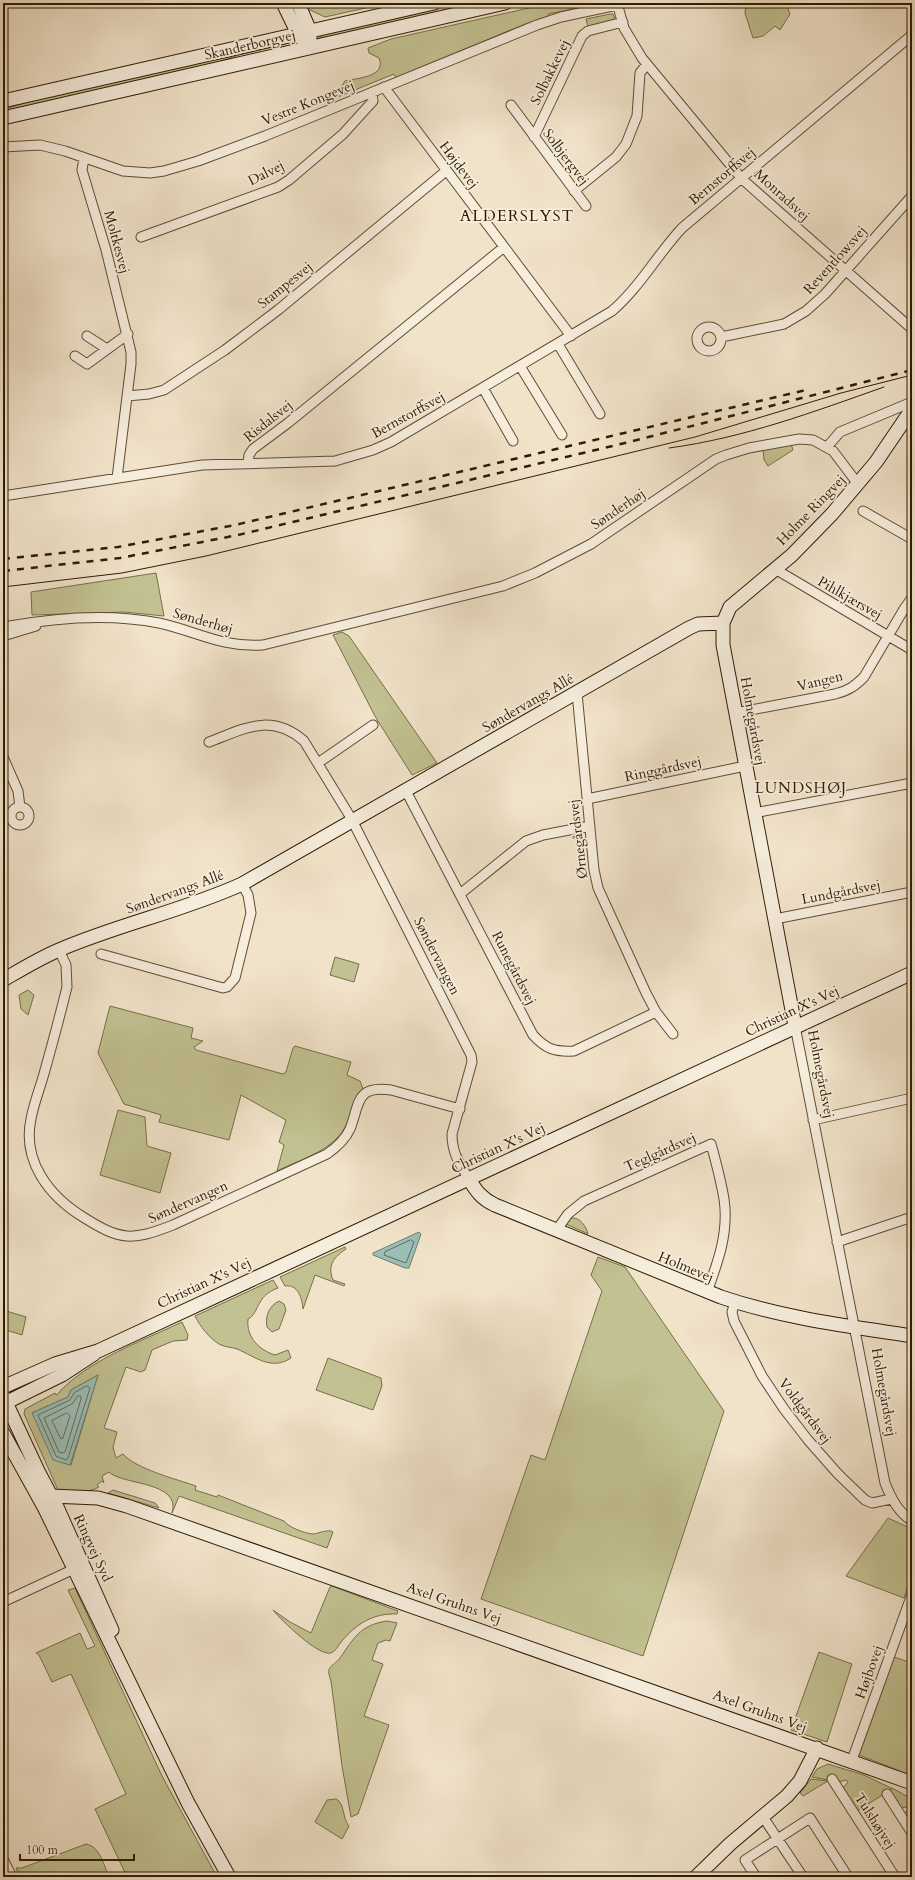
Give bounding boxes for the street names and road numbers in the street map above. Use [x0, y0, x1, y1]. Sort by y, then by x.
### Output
street label: Skanderborgvej [203, 25, 297, 65]
street label: Solbakkevej [526, 36, 574, 108]
street label: Vestre Kongevej [259, 76, 357, 130]
street label: Solbjergvej [538, 125, 594, 189]
street label: Højdevej [435, 137, 483, 193]
street label: Bernstorffsvej [685, 143, 759, 209]
street label: Dalvej [245, 156, 287, 190]
street label: Monradsvej [750, 165, 814, 225]
street label: Moltkesvej [99, 208, 135, 276]
street label: Reventlowsvej [799, 222, 871, 298]
street label: Stampesvej [254, 257, 316, 313]
street label: Bernstorffsvej [368, 387, 448, 443]
street label: Risdalsvej [240, 396, 296, 446]
street label: Holme Ringvej [772, 470, 850, 550]
street label: Sønderhøj [587, 484, 649, 534]
street label: Pihlkjærsvej [814, 572, 886, 624]
street label: Sønderhøj [171, 603, 235, 639]
street label: Vangen [795, 666, 845, 696]
street label: Søndervangs Allé [479, 669, 577, 737]
street label: Holmegårdsvej [736, 675, 770, 767]
street label: Ringgårdsvej [623, 752, 703, 786]
street label: Ørnegårdsvej [564, 798, 592, 880]
street label: Søndervangs Allé [124, 866, 226, 918]
street label: Lundgårdsvej [800, 875, 882, 909]
street label: Søndervangen [409, 914, 465, 998]
street label: Runegårdsvej [487, 928, 541, 1008]
street label: Christian X's Vej [742, 981, 842, 1041]
street label: Holmegårdsvej [803, 1028, 839, 1120]
street label: Christian X's Vej [448, 1118, 548, 1178]
street label: Teglgårdsvej [621, 1128, 699, 1176]
street label: Søndervangen [145, 1176, 231, 1228]
street label: Holmevej [655, 1247, 717, 1287]
street label: Christian X's Vej [154, 1253, 254, 1313]
street label: Holmegårdsvej [867, 1346, 901, 1438]
street label: Voldgårdsvej [774, 1374, 836, 1448]
street label: Ringvej Syd [69, 1511, 117, 1585]
street label: Axel Gruhns Vej [404, 1578, 504, 1628]
street label: Højbovej [850, 1642, 888, 1702]
street label: Axel Gruhns Vej [710, 1685, 810, 1737]
street label: Tulshøjvej [850, 1789, 900, 1853]

